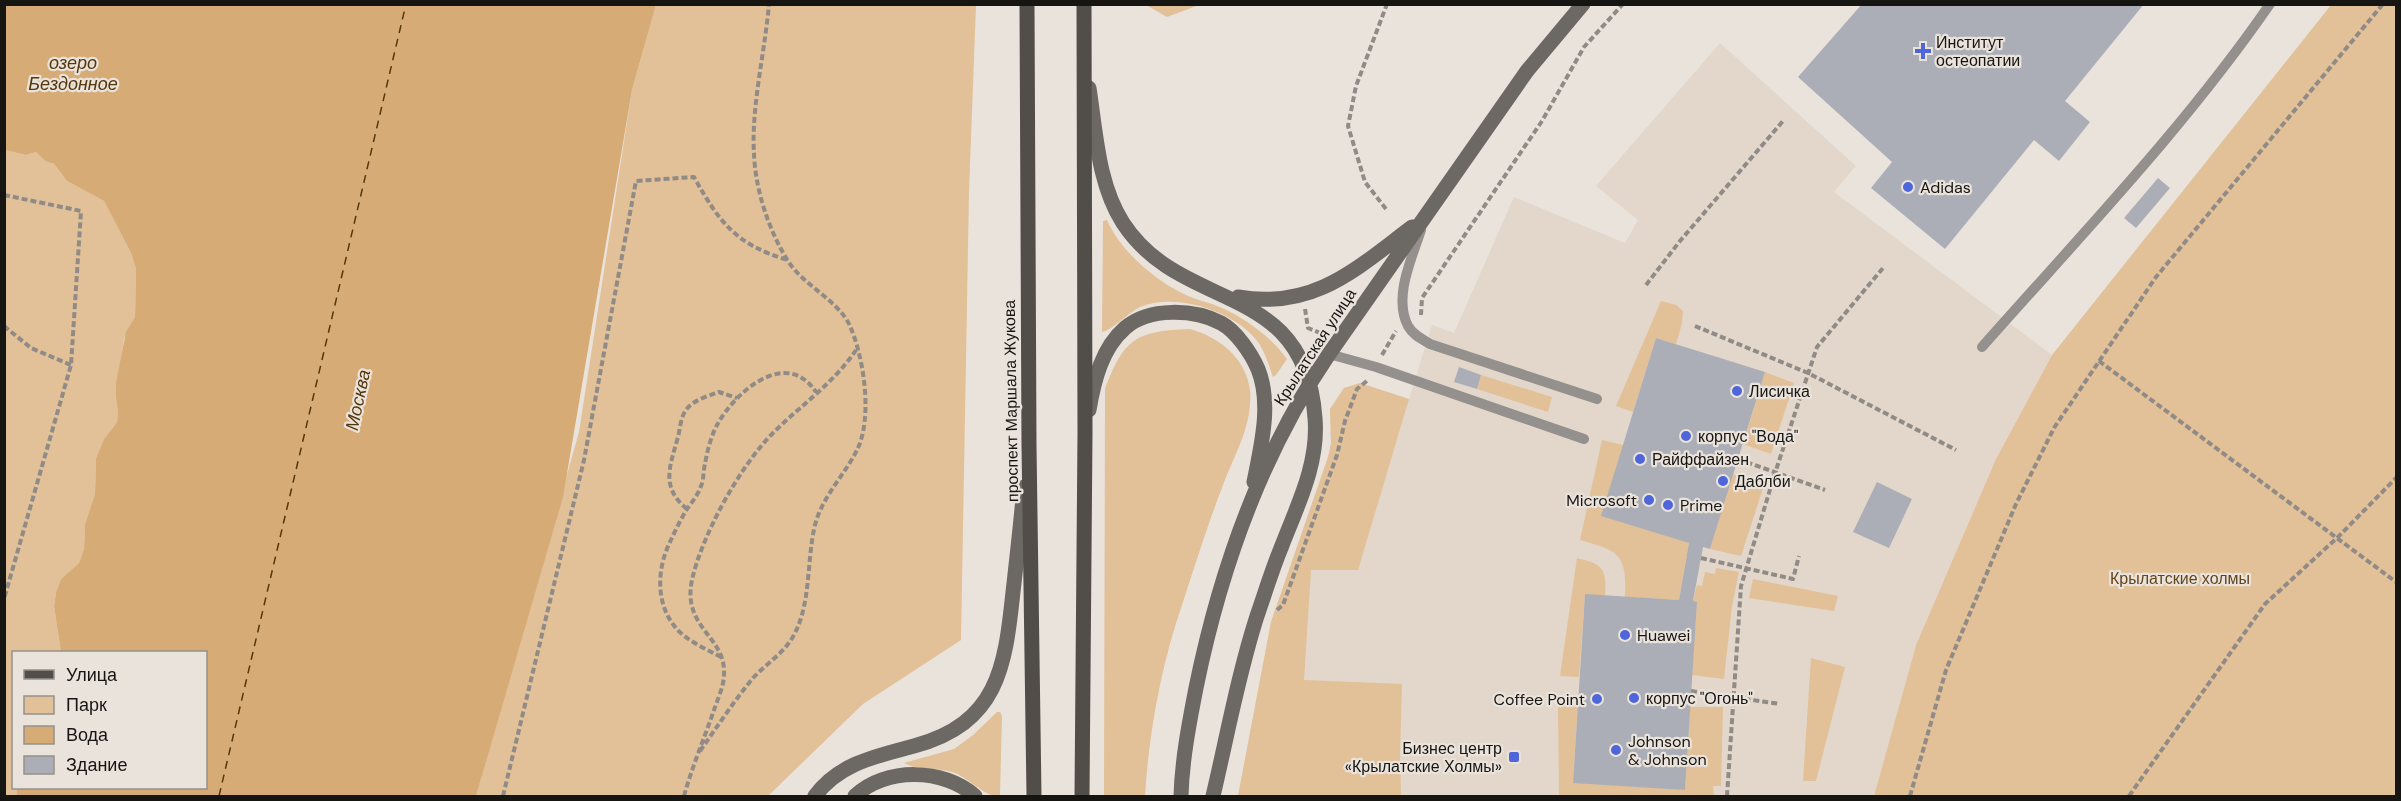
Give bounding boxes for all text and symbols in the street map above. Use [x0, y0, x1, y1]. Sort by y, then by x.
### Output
place label: Институт остеопатии [1936, 32, 2020, 71]
marker: Институт остеопатии [1914, 42, 1932, 60]
water label: озеро Бездонное [28, 51, 118, 96]
place label: Adidas [1920, 177, 1971, 198]
marker: Adidas [1901, 180, 1915, 194]
street label: Крылатская улица [1269, 284, 1361, 410]
street label: проспект Маршала Жукова [999, 300, 1023, 502]
water label: Москва [340, 367, 376, 433]
place label: Лисичка [1749, 381, 1810, 402]
marker: Лисичка [1730, 384, 1744, 398]
place label: корпус "Вода" [1698, 426, 1799, 447]
marker: корпус "Вода" [1679, 429, 1693, 443]
place label: Райффайзен [1652, 449, 1749, 470]
marker: Райффайзен [1633, 452, 1647, 466]
place label: Даблби [1735, 471, 1791, 492]
marker: Даблби [1716, 474, 1730, 488]
place label: Microsoft [1566, 490, 1637, 511]
marker: Microsoft [1642, 493, 1656, 507]
place label: Prime [1680, 495, 1722, 516]
marker: Prime [1661, 498, 1675, 512]
park label: Крылатские холмы [2110, 568, 2250, 589]
place label: Huawei [1637, 625, 1690, 646]
marker: Huawei [1618, 628, 1632, 642]
legend [12, 651, 207, 789]
text: Улица [66, 663, 118, 687]
place label: корпус "Огонь" [1646, 688, 1753, 709]
place label: Coffee Point [1493, 689, 1585, 710]
marker: корпус "Огонь" [1627, 691, 1641, 705]
marker: Coffee Point [1590, 692, 1604, 706]
text: Парк [66, 693, 107, 717]
text: Вода [66, 723, 109, 747]
place label: Johnson & Johnson [1628, 731, 1707, 770]
place label: Бизнес центр «Крылатские Холмы» [1345, 738, 1502, 777]
marker: Johnson & Johnson [1609, 743, 1623, 757]
marker: Бизнес центр «Крылатские Холмы» [1507, 750, 1521, 764]
text: Здание [66, 753, 127, 777]

